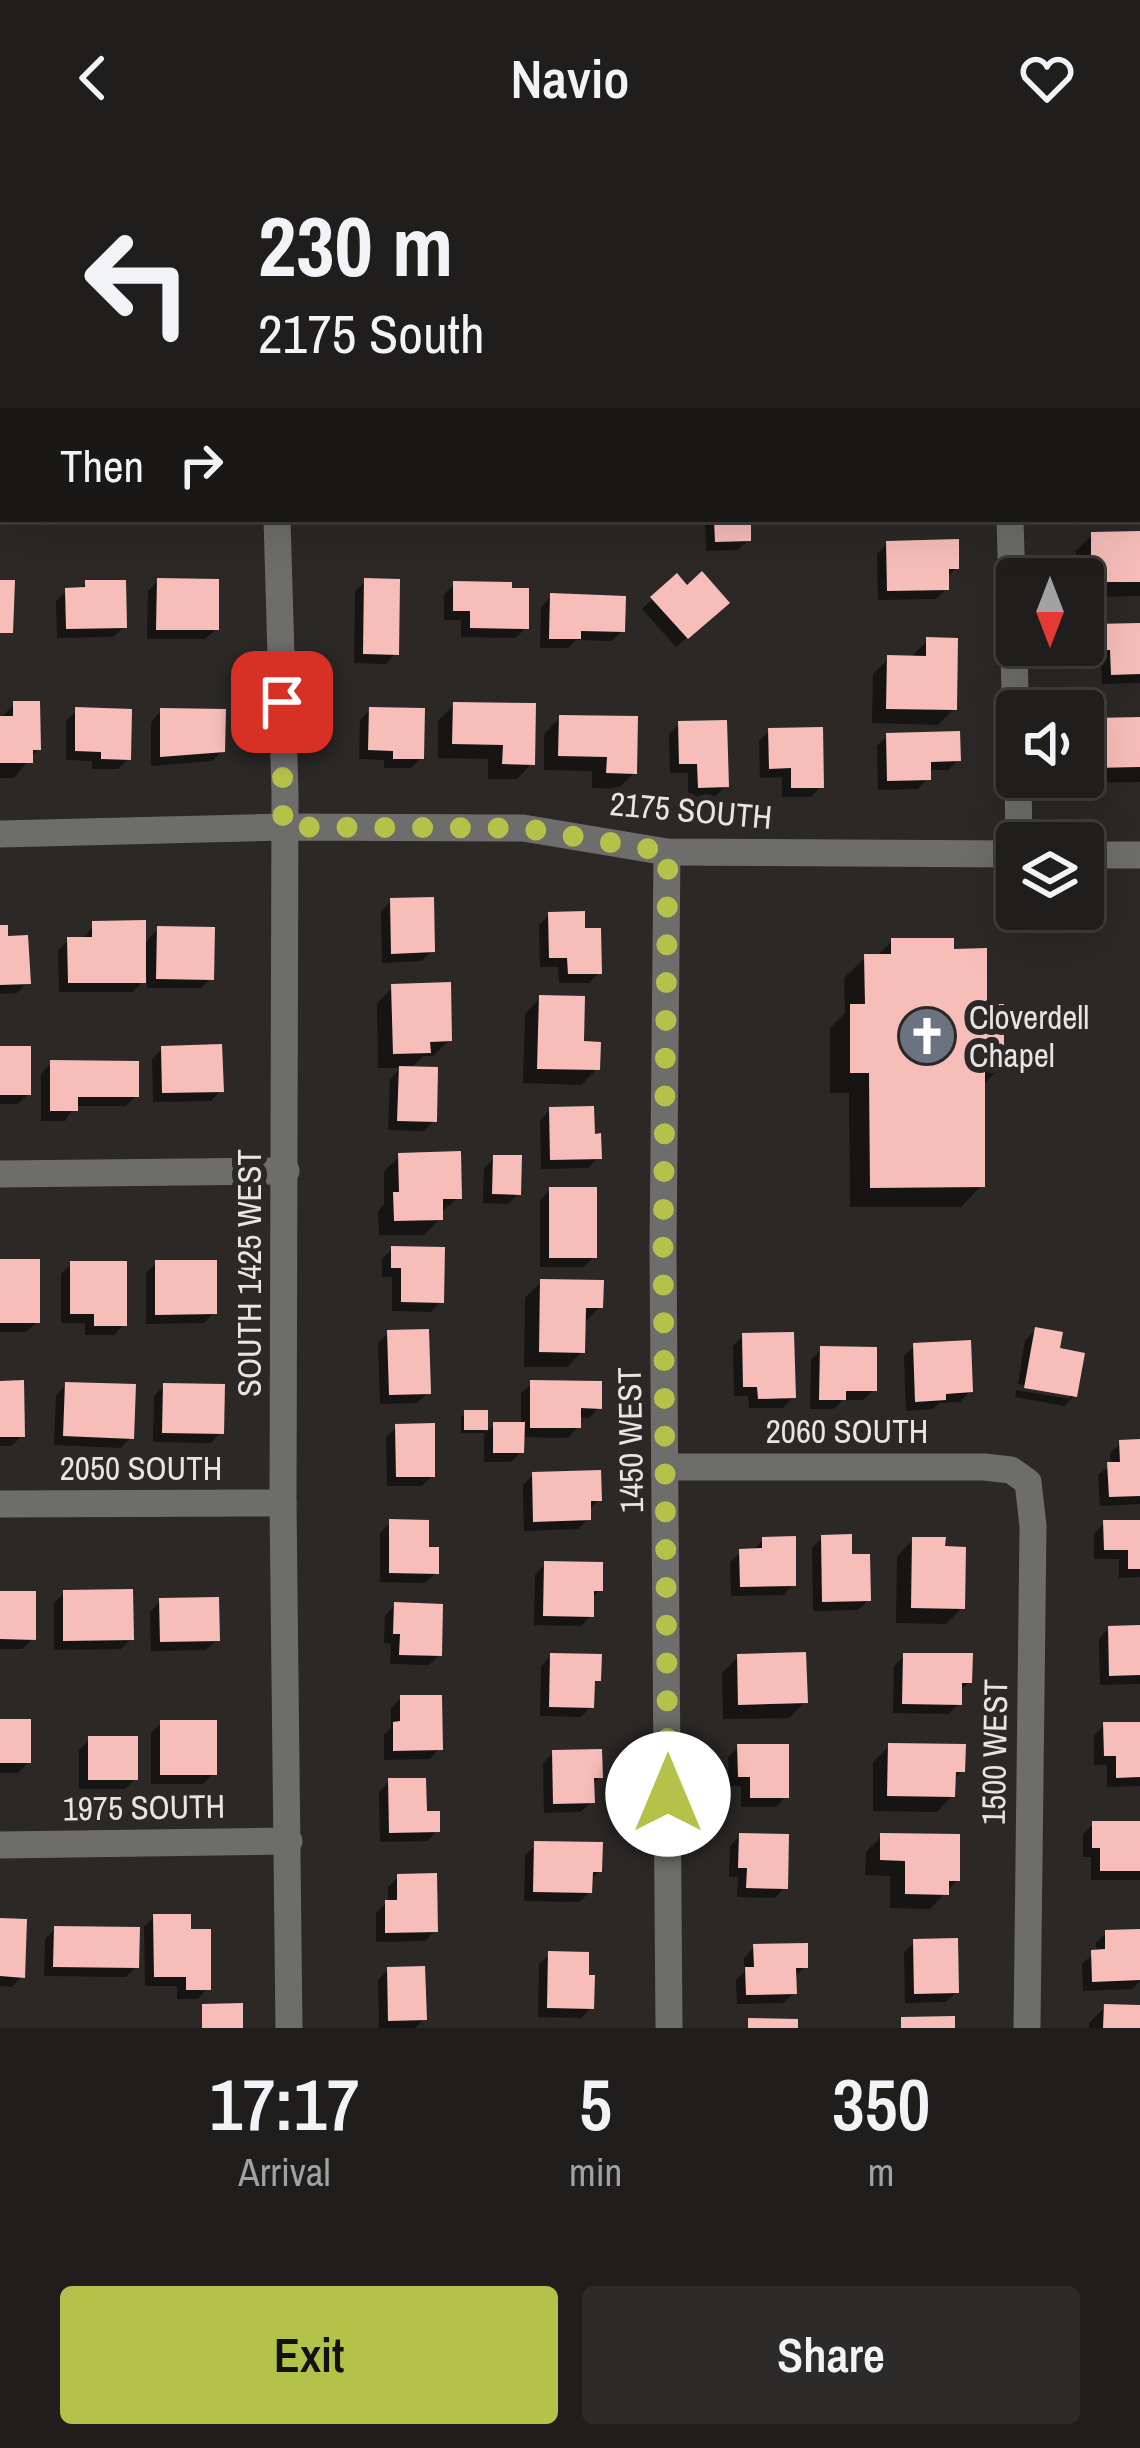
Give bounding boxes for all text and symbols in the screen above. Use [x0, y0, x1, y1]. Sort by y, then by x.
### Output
text: Navio [511, 42, 629, 115]
icon: back [60, 45, 126, 111]
icon: heart [1014, 45, 1080, 111]
text: 230 m [258, 189, 453, 302]
icon: left [60, 204, 216, 360]
text: 2175 South [258, 297, 485, 370]
icon: right [168, 432, 234, 498]
text: Then [60, 435, 144, 496]
north arrow [996, 558, 1104, 666]
map controls [996, 558, 1104, 930]
pin [231, 651, 333, 753]
icon: arrive [249, 669, 315, 735]
button: sound [996, 690, 1104, 798]
street label: 2175 SOUTH [608, 781, 774, 839]
button: layers [996, 822, 1104, 930]
place label: Cloverdell Chapel [969, 995, 1089, 1077]
church icon: Cloverdell Chapel [896, 1005, 958, 1067]
street label: SOUTH 1425 WEST [227, 1149, 271, 1397]
street label: 1450 WEST [607, 1367, 653, 1513]
street label: 2060 SOUTH [766, 1409, 928, 1453]
street label: 2050 SOUTH [60, 1446, 222, 1490]
street label: 1500 WEST [971, 1679, 1017, 1825]
position arrow [605, 1731, 731, 1857]
street label: 1975 SOUTH [62, 1784, 226, 1830]
text: 17:17 [210, 2055, 359, 2152]
text: 5 [579, 2055, 612, 2152]
text: 350 [832, 2055, 930, 2152]
text: Arrival [238, 2146, 331, 2198]
text: min [569, 2146, 622, 2198]
text: m [868, 2146, 894, 2198]
button: Exit [60, 2286, 558, 2424]
button: Share [582, 2286, 1080, 2424]

